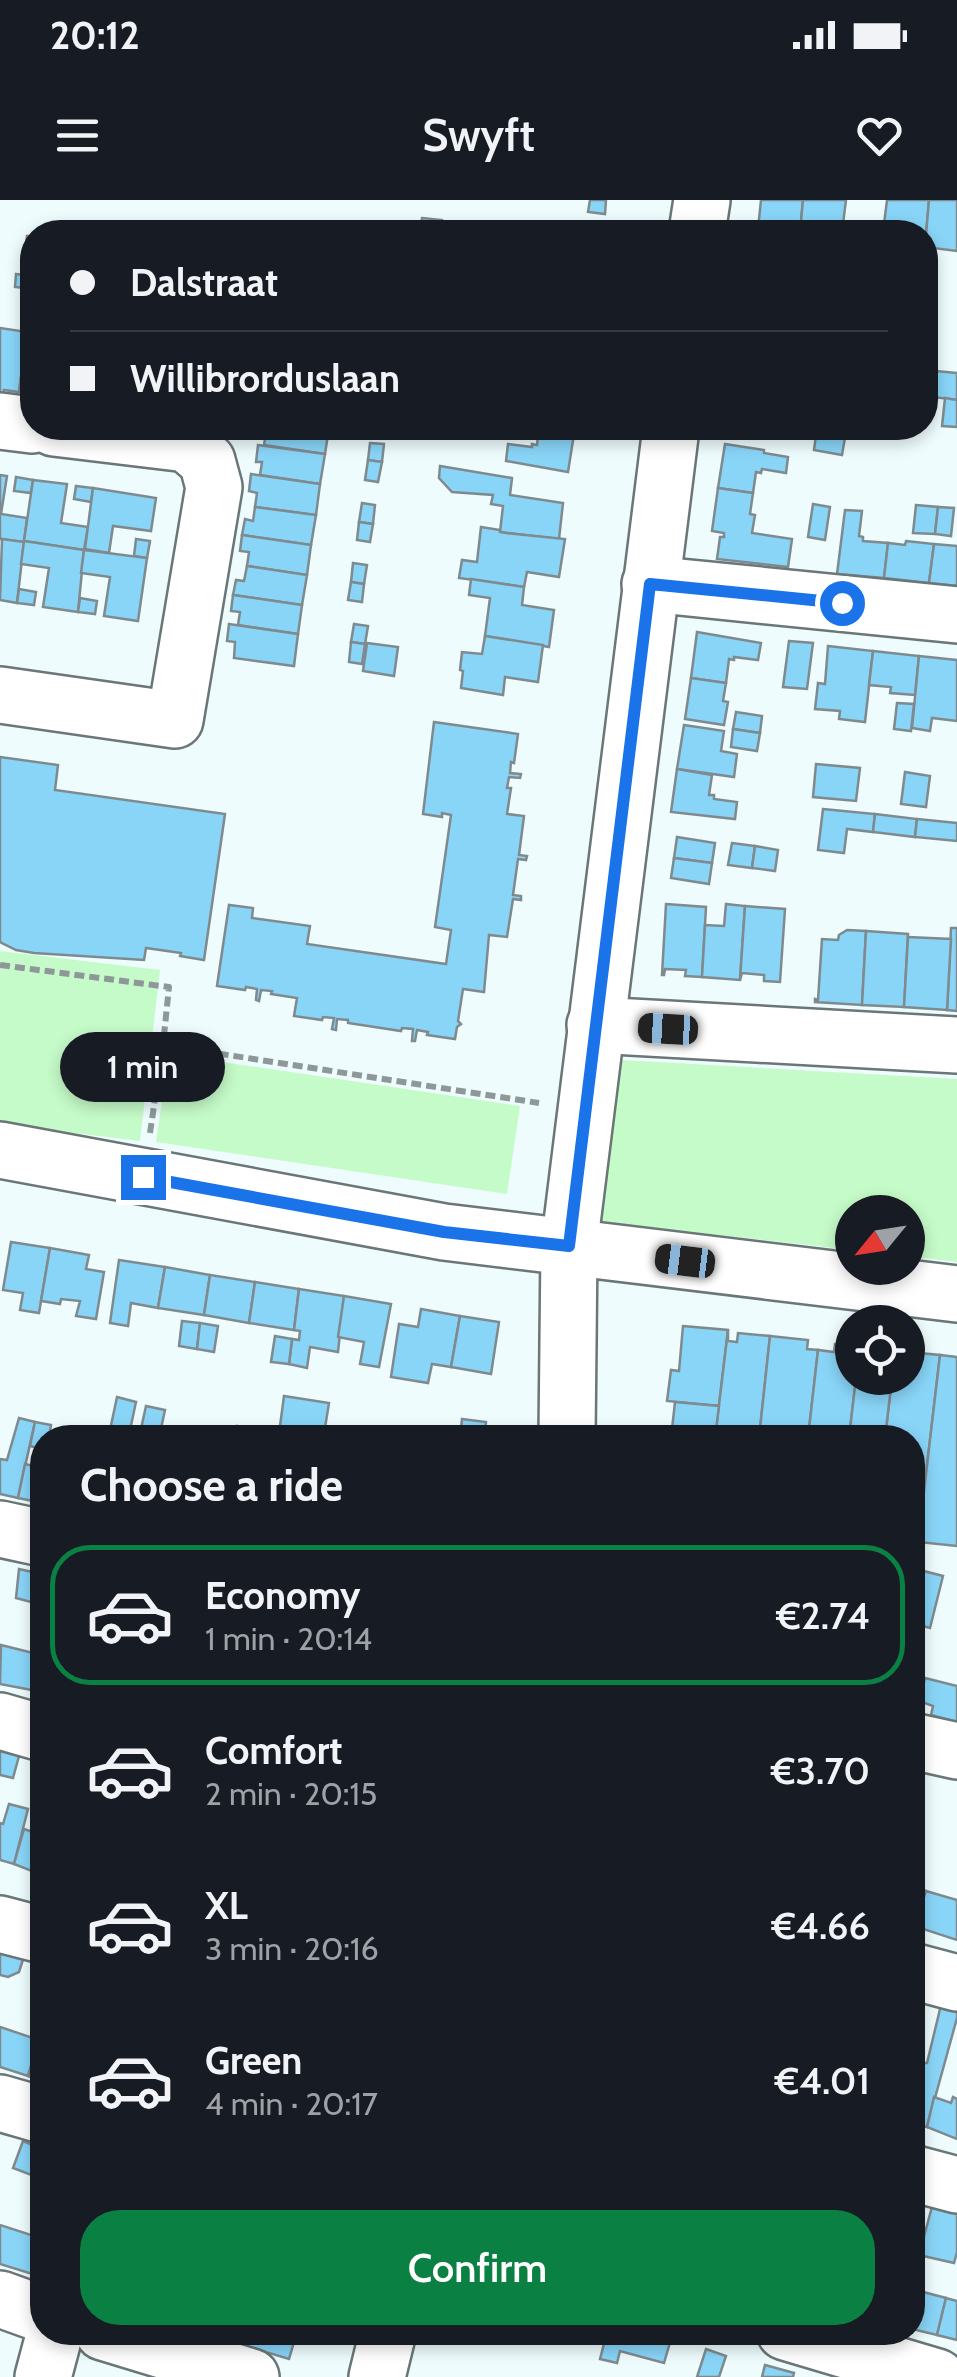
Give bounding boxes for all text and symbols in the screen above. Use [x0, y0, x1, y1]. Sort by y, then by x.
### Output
text: 20:12 [50, 12, 140, 59]
icon: menu [50, 108, 105, 163]
text: Swyft [422, 108, 535, 162]
icon: heart [852, 108, 907, 163]
text: Dalstraat [130, 259, 278, 306]
text: Willibrorduslaan [130, 355, 400, 402]
route start [820, 581, 865, 626]
car [637, 1012, 699, 1046]
callout: 1 min [61, 1032, 226, 1102]
text: 1 min [107, 1047, 178, 1086]
route end [121, 1155, 166, 1200]
north arrow [835, 1195, 925, 1285]
map controls [835, 1195, 925, 1395]
car [653, 1242, 717, 1280]
button: locate [835, 1305, 925, 1395]
text: Choose a ride [80, 1458, 343, 1512]
icon: car [85, 1570, 175, 1660]
text: Economy [205, 1572, 360, 1619]
text: €2.74 [776, 1592, 870, 1639]
text: 1 min · 20:14 [205, 1619, 372, 1658]
icon: car [85, 1725, 175, 1815]
text: Comfort [205, 1727, 342, 1774]
text: €3.70 [771, 1747, 870, 1794]
text: 2 min · 20:15 [205, 1774, 377, 1813]
icon: car [85, 1880, 175, 1970]
text: XL [205, 1882, 248, 1929]
text: €4.66 [772, 1902, 870, 1949]
text: 3 min · 20:16 [205, 1929, 379, 1968]
icon: car [85, 2035, 175, 2125]
text: Green [205, 2037, 302, 2084]
text: €4.01 [775, 2057, 870, 2104]
text: 4 min · 20:17 [205, 2084, 378, 2123]
button: Confirm [80, 2210, 875, 2325]

